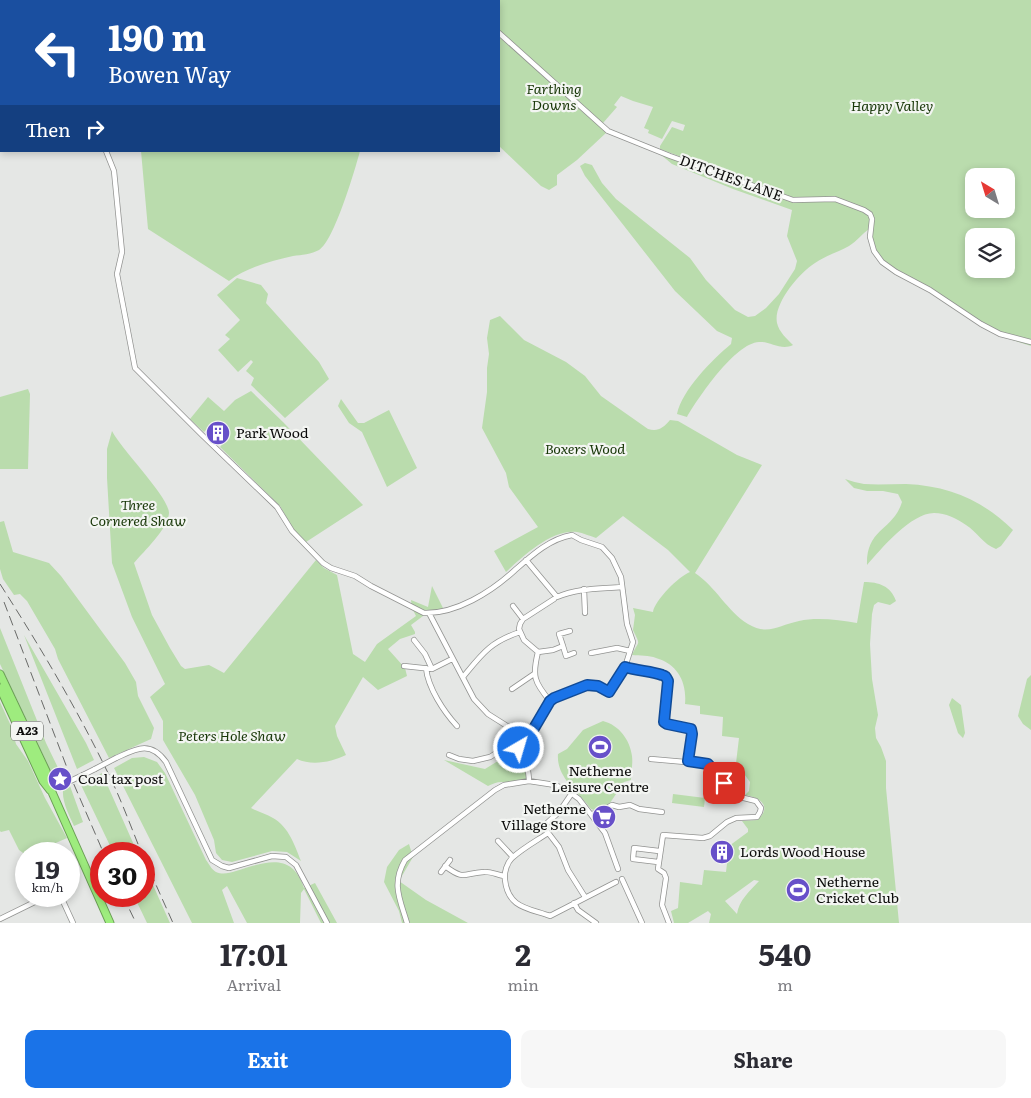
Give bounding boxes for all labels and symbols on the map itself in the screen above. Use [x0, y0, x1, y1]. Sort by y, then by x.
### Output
park label: Farthing Downs [526, 78, 582, 114]
park label: Happy Valley [851, 95, 933, 115]
street label: DITCHES LANE [677, 149, 786, 205]
north arrow [965, 168, 1015, 218]
building icon: Park Wood [205, 420, 231, 446]
place label: Park Wood [236, 422, 309, 442]
park label: Boxers Wood [545, 438, 625, 458]
park label: Three Cornered Shaw [90, 494, 186, 530]
road number: A23 [11, 721, 43, 740]
position arrow [492, 721, 544, 773]
park label: Peters Hole Shaw [178, 725, 286, 745]
sports icon: Netherne Leisure Centre [587, 734, 613, 760]
place label: Netherne Leisure Centre [551, 760, 649, 796]
pin [703, 762, 745, 804]
place icon: Coal tax post [47, 766, 73, 792]
place label: Coal tax post [78, 768, 164, 788]
place label: Netherne Village Store [501, 798, 586, 834]
supermarket icon: Netherne Village Store [591, 804, 617, 830]
building icon: Lords Wood House [709, 839, 735, 865]
place label: Lords Wood House [740, 841, 865, 861]
speed limit sign: 30 [90, 842, 155, 907]
place label: Netherne Cricket Club [816, 871, 899, 907]
sports icon: Netherne Cricket Club [785, 877, 811, 903]

